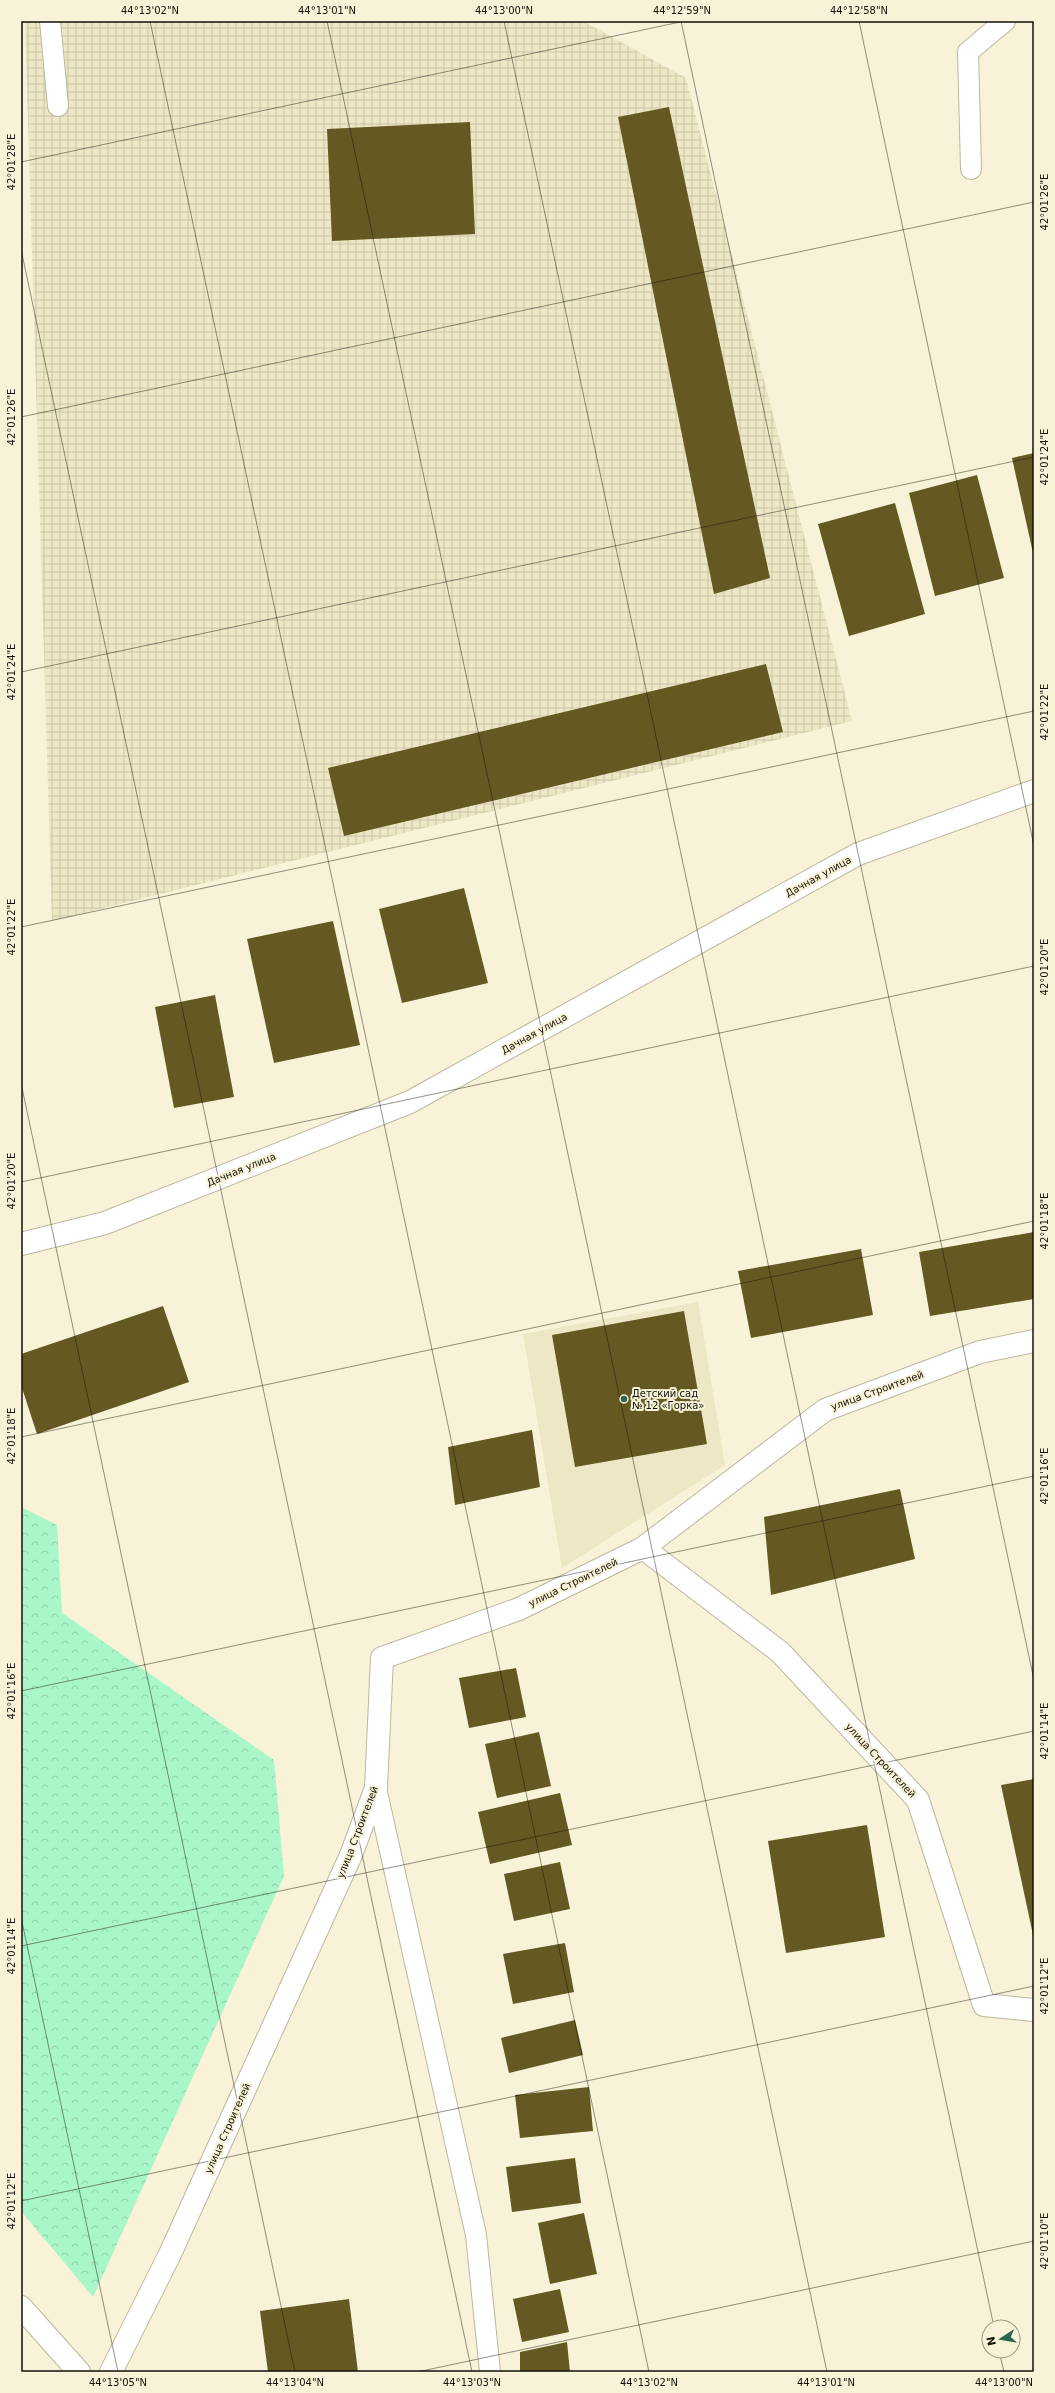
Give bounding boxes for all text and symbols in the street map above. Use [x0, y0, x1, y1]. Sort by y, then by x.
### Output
text: 44°13'02"N [121, 5, 179, 16]
text: 44°13'01"N [298, 5, 356, 16]
text: 44°13'00"N [475, 5, 533, 16]
text: 44°12'59"N [653, 5, 711, 16]
text: 44°12'58"N [830, 5, 888, 16]
text: 42°01'28"E [6, 134, 17, 190]
text: 42°01'26"E [1039, 174, 1050, 230]
text: 42°01'26"E [6, 389, 17, 445]
text: 42°01'24"E [1039, 429, 1050, 485]
text: 42°01'24"E [6, 644, 17, 700]
text: 42°01'22"E [1039, 684, 1050, 740]
street label: Дачная улица [783, 854, 853, 899]
text: 42°01'22"E [6, 899, 17, 955]
text: 42°01'20"E [1039, 939, 1050, 995]
street label: Дачная улица [499, 1011, 569, 1056]
street label: Дачная улица [205, 1151, 277, 1188]
text: 42°01'20"E [6, 1153, 17, 1209]
text: 42°01'18"E [1039, 1193, 1050, 1249]
street label: улица Строителей [829, 1369, 925, 1412]
place label: Детский сад № 12 «Горка» [632, 1388, 704, 1411]
marker: Детский сад № 12 «Горка» [619, 1394, 629, 1404]
text: 42°01'18"E [6, 1408, 17, 1464]
text: 42°01'16"E [1039, 1448, 1050, 1504]
street label: улица Строителей [527, 1556, 620, 1609]
text: 42°01'16"E [6, 1663, 17, 1719]
text: 42°01'14"E [1039, 1703, 1050, 1759]
street label: улица Строителей [843, 1721, 918, 1800]
street label: улица Строителей [335, 1785, 380, 1880]
text: 42°01'14"E [6, 1918, 17, 1974]
text: 42°01'12"E [1039, 1958, 1050, 2014]
street label: улица Строителей [203, 2081, 252, 2175]
text: 42°01'12"E [6, 2173, 17, 2229]
text: 42°01'10"E [1039, 2213, 1050, 2269]
north arrow [981, 2319, 1021, 2359]
text: N [984, 2335, 999, 2347]
text: 44°13'05"N [89, 2377, 147, 2388]
text: 44°13'04"N [266, 2377, 324, 2388]
text: 44°13'03"N [443, 2377, 501, 2388]
text: 44°13'02"N [620, 2377, 678, 2388]
text: 44°13'01"N [797, 2377, 855, 2388]
text: 44°13'00"N [975, 2377, 1033, 2388]

